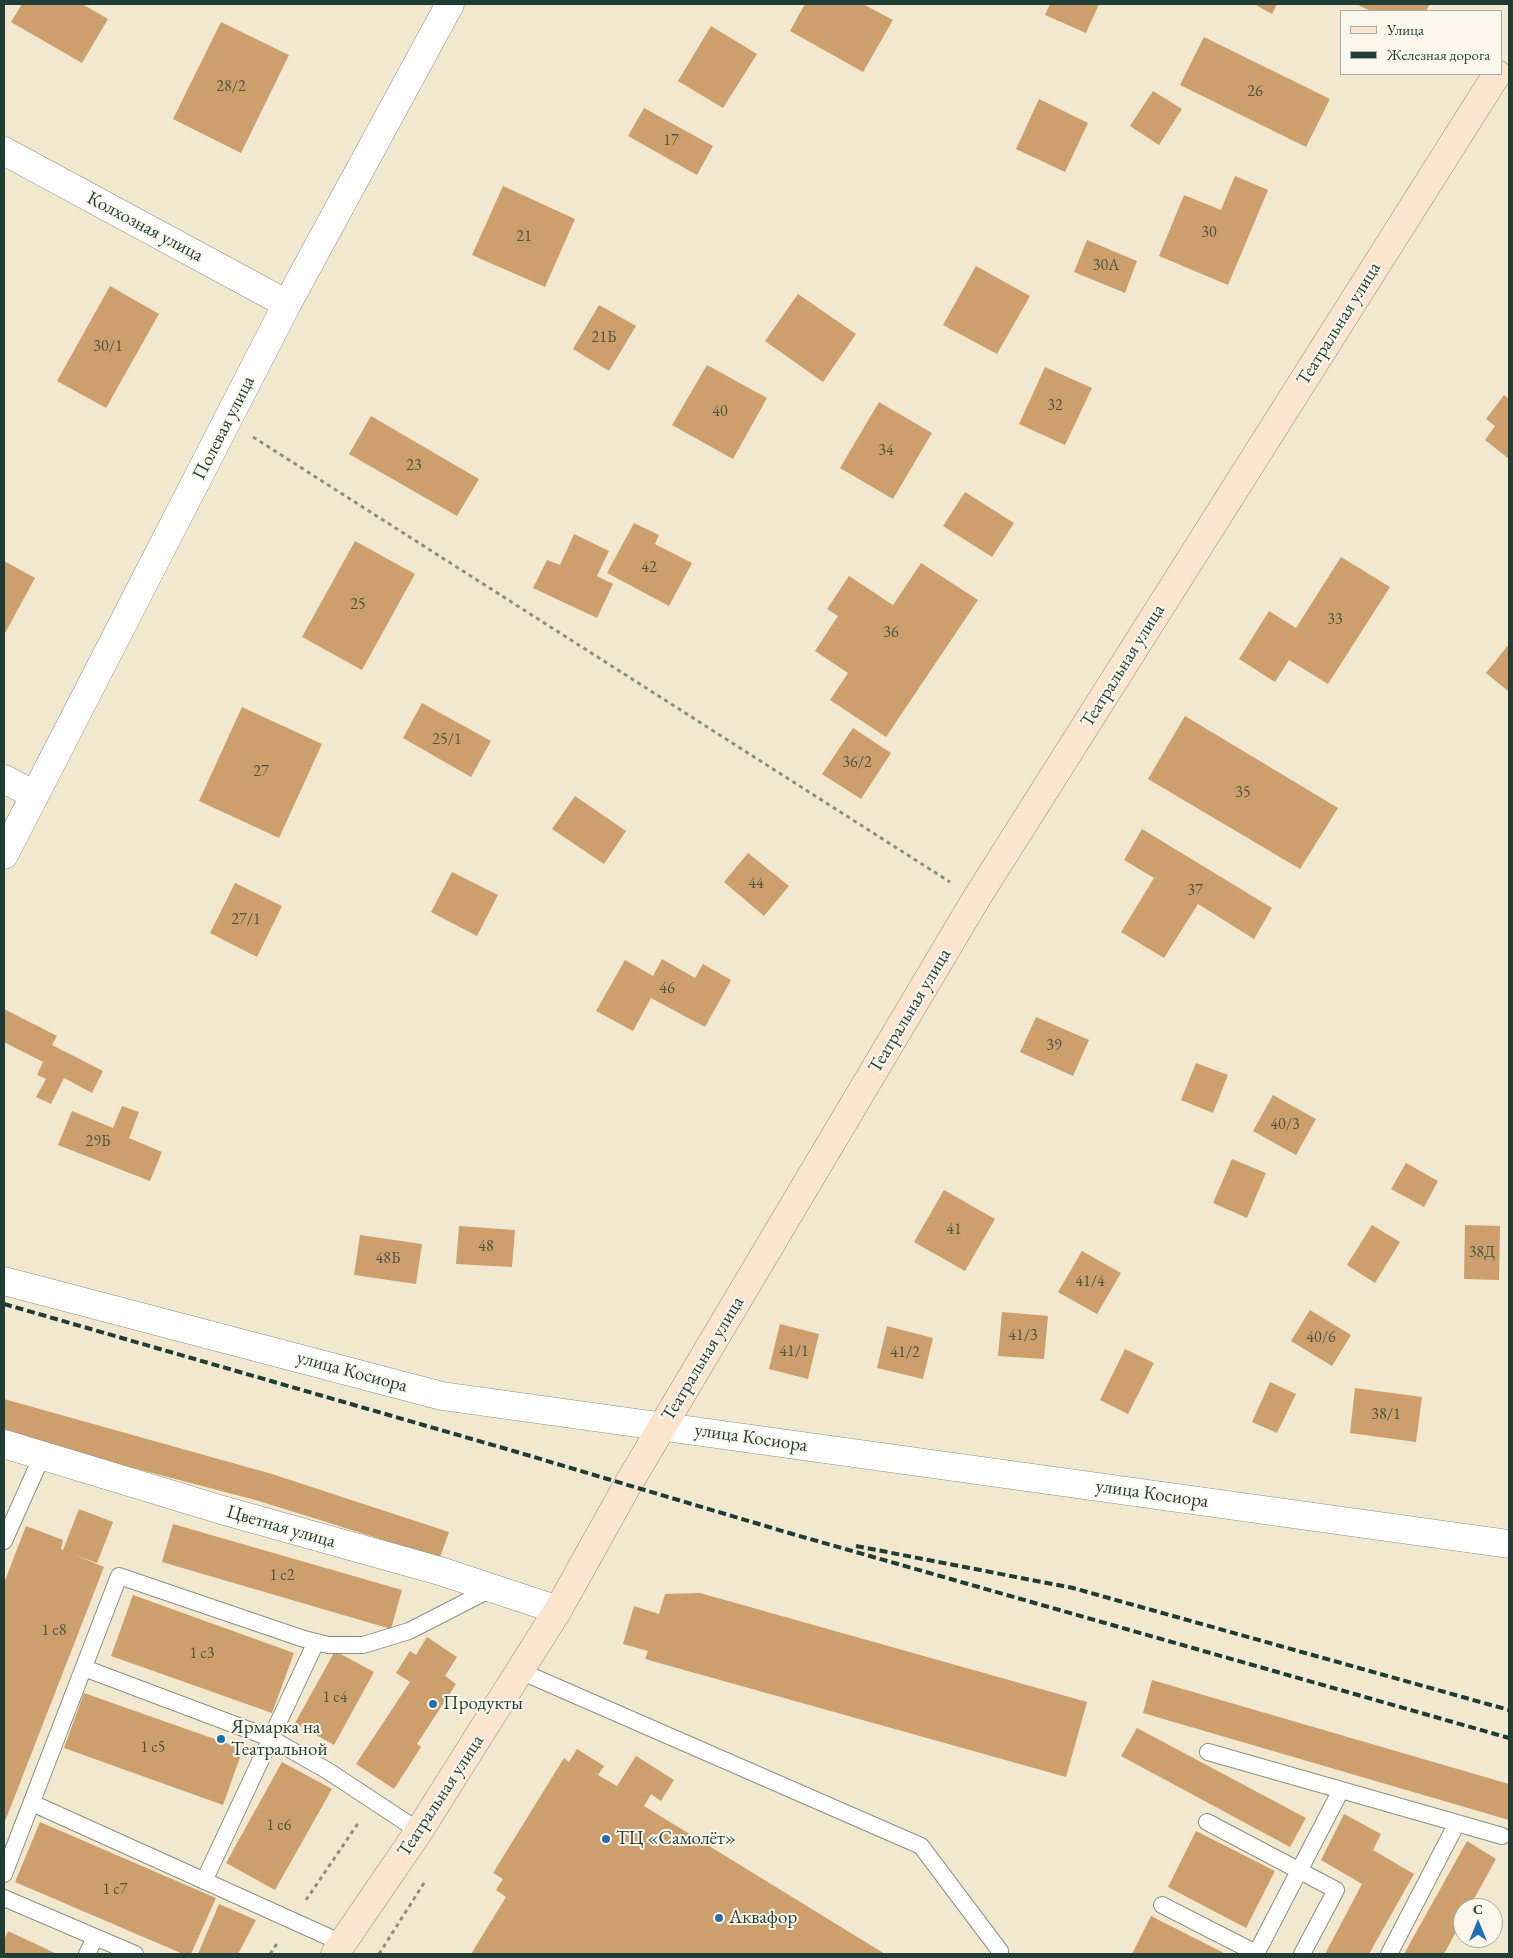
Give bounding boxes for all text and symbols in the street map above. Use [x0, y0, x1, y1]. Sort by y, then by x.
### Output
legend [1340, 10, 1503, 75]
text: Улица [1387, 20, 1424, 39]
text: Железная дорога [1387, 45, 1490, 64]
house number: 28/2 [216, 77, 246, 97]
house number: 26 [1247, 82, 1263, 102]
house number: 17 [663, 131, 679, 151]
street label: Колхозная улица [83, 187, 207, 267]
house number: 30 [1201, 223, 1217, 243]
house number: 21 [516, 227, 532, 247]
house number: 30А [1093, 256, 1119, 276]
street label: Театральная улица [1292, 258, 1386, 390]
house number: 21Б [592, 328, 616, 348]
house number: 30/1 [93, 337, 123, 357]
street label: Полевая улица [188, 372, 260, 484]
house number: 32 [1047, 396, 1063, 416]
house number: 40 [712, 402, 728, 422]
house number: 34 [878, 441, 894, 461]
house number: 23 [406, 456, 422, 476]
house number: 42 [641, 558, 657, 578]
house number: 25 [350, 595, 366, 615]
street label: Театральная улица [1076, 600, 1170, 732]
house number: 33 [1327, 610, 1343, 630]
house number: 36 [883, 623, 899, 643]
house number: 25/1 [432, 730, 462, 750]
house number: 36/2 [842, 753, 872, 773]
house number: 27 [253, 762, 269, 782]
house number: 35 [1235, 783, 1251, 803]
house number: 44 [748, 874, 764, 894]
house number: 37 [1187, 881, 1203, 901]
house number: 27/1 [231, 910, 261, 930]
street label: Театральная улица [864, 945, 956, 1077]
house number: 46 [659, 979, 675, 999]
house number: 39 [1046, 1036, 1062, 1056]
house number: 40/3 [1270, 1115, 1300, 1135]
house number: 29Б [86, 1132, 110, 1152]
house number: 41 [946, 1220, 962, 1240]
house number: 48 [478, 1237, 494, 1257]
house number: 38Д [1469, 1243, 1495, 1263]
house number: 48Б [376, 1249, 400, 1269]
house number: 41/4 [1075, 1272, 1105, 1292]
street label: Театральная улица [657, 1293, 749, 1425]
house number: 41/3 [1008, 1326, 1038, 1346]
house number: 40/6 [1306, 1328, 1336, 1348]
house number: 41/1 [779, 1342, 809, 1362]
house number: 41/2 [890, 1343, 920, 1363]
street label: улица Косиора [294, 1346, 410, 1398]
house number: 38/1 [1371, 1405, 1401, 1425]
street label: улица Косиора [693, 1419, 809, 1457]
street label: улица Косиора [1094, 1475, 1210, 1513]
street label: Цветная улица [224, 1501, 338, 1553]
house number: 1 с2 [269, 1566, 295, 1586]
house number: 1 с8 [41, 1621, 67, 1641]
house number: 1 с3 [189, 1644, 215, 1664]
house number: 1 с4 [322, 1688, 348, 1708]
place label: Продукты [443, 1693, 523, 1715]
marker: Продукты [427, 1698, 439, 1710]
place label: Ярмарка на Театральной [231, 1717, 327, 1761]
street label: Театральная улица [393, 1731, 489, 1861]
marker: Ярмарка на Театральной [215, 1733, 227, 1745]
house number: 1 с5 [140, 1738, 166, 1758]
house number: 1 с6 [266, 1816, 292, 1836]
place label: ТЦ «Самолёт» [616, 1828, 736, 1850]
marker: ТЦ «Самолёт» [600, 1833, 612, 1845]
house number: 1 с7 [102, 1880, 128, 1900]
north arrow [1453, 1898, 1503, 1948]
text: С [1473, 1900, 1483, 1918]
place label: Аквафор [729, 1907, 797, 1929]
marker: Аквафор [713, 1912, 725, 1924]

